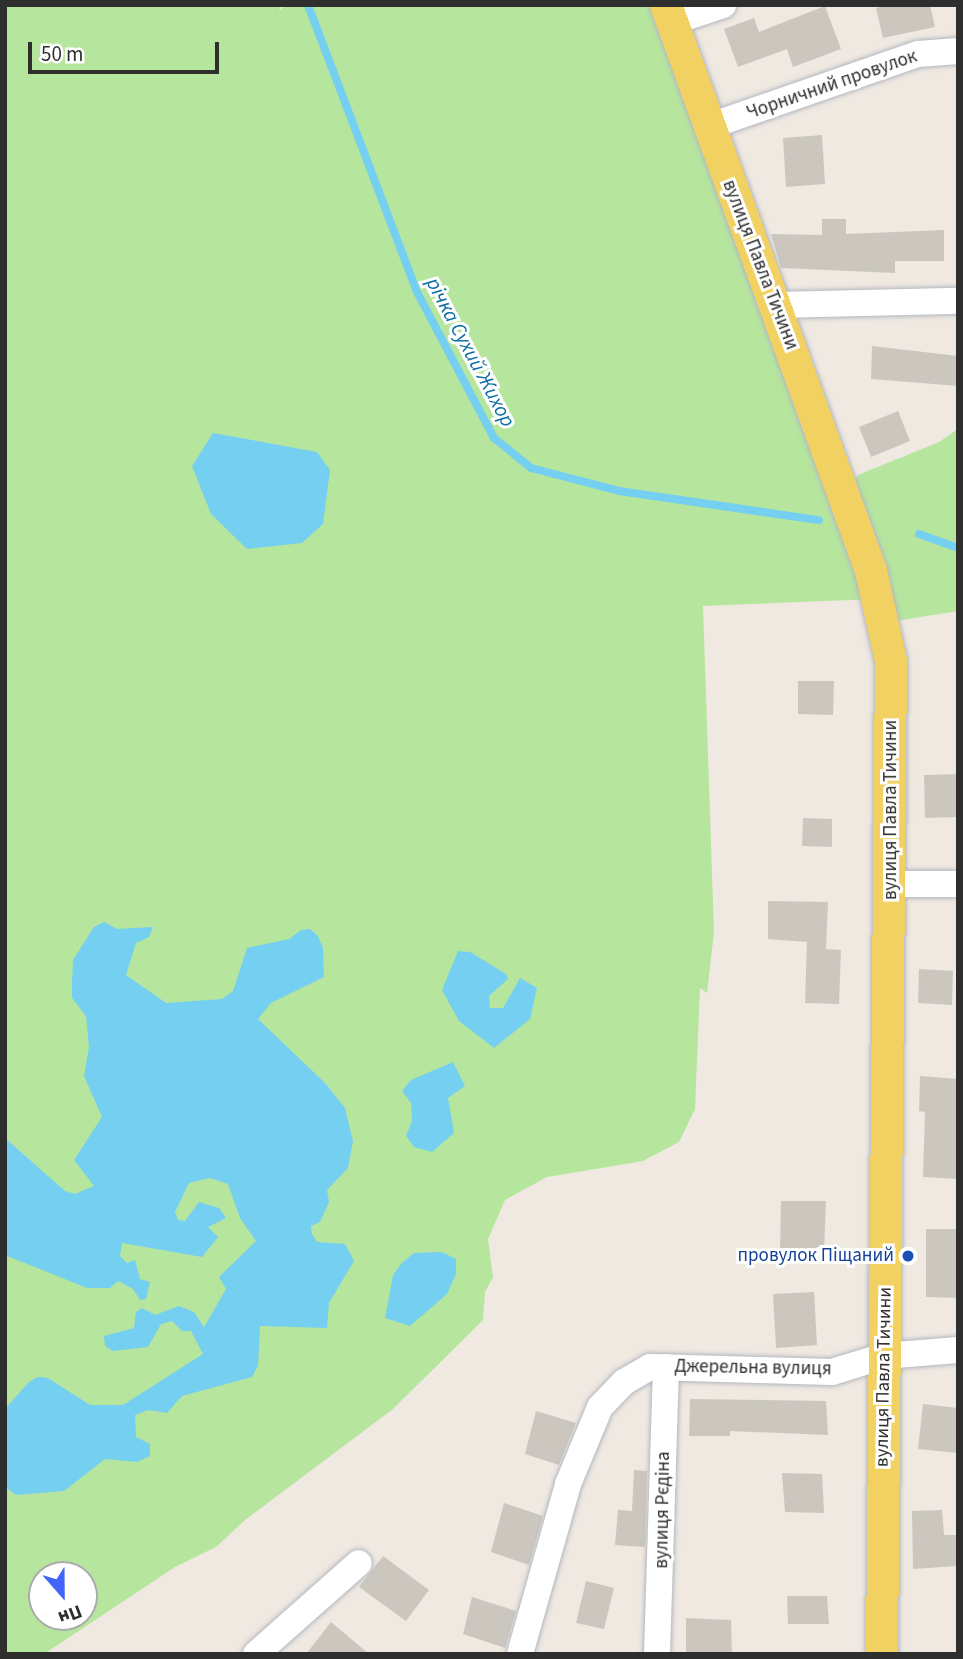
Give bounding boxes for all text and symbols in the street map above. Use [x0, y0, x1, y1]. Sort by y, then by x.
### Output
scale bar [32, 28, 222, 72]
text: 50 m [41, 39, 83, 69]
street label: Чорничний провулок [744, 45, 920, 125]
street label: вулиця Павла Тичини [717, 177, 803, 353]
water label: річка Сухий Жихор [421, 273, 521, 431]
street label: вулиця Павла Тичини [880, 720, 902, 900]
place label: провулок Піщаний [738, 1245, 894, 1267]
marker: провулок Піщаний [900, 1248, 916, 1264]
street label: вулиця Павла Тичини [871, 1287, 897, 1467]
street label: Джерельна вулиця [674, 1355, 832, 1381]
street label: вулиця Рєдіна [651, 1451, 675, 1569]
north arrow [28, 1561, 98, 1631]
text: Пн [54, 1597, 86, 1631]

